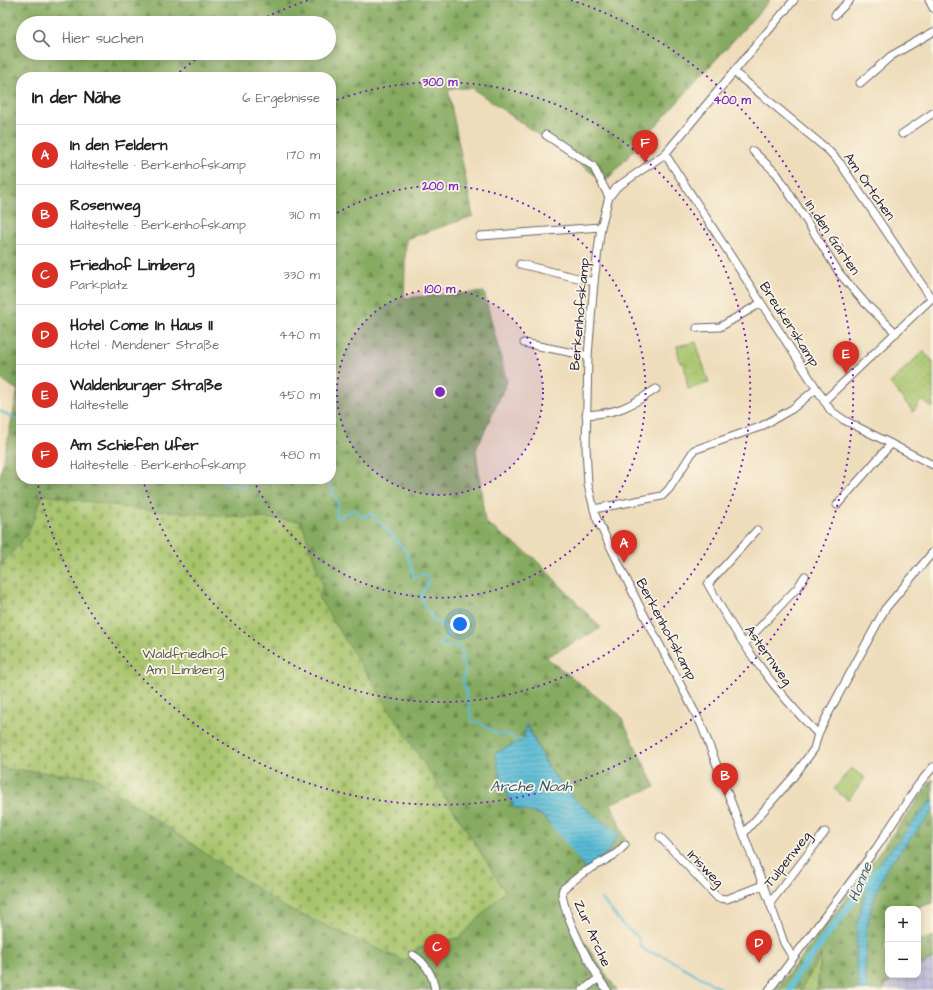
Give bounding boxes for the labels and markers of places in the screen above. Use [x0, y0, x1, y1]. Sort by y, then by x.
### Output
pin: F [632, 130, 658, 163]
pin: E [833, 341, 859, 374]
centre of rings [433, 385, 447, 399]
pin: A [611, 530, 637, 563]
pin: B [712, 763, 738, 796]
pin: D [746, 930, 772, 963]
pin: C [424, 934, 450, 967]

